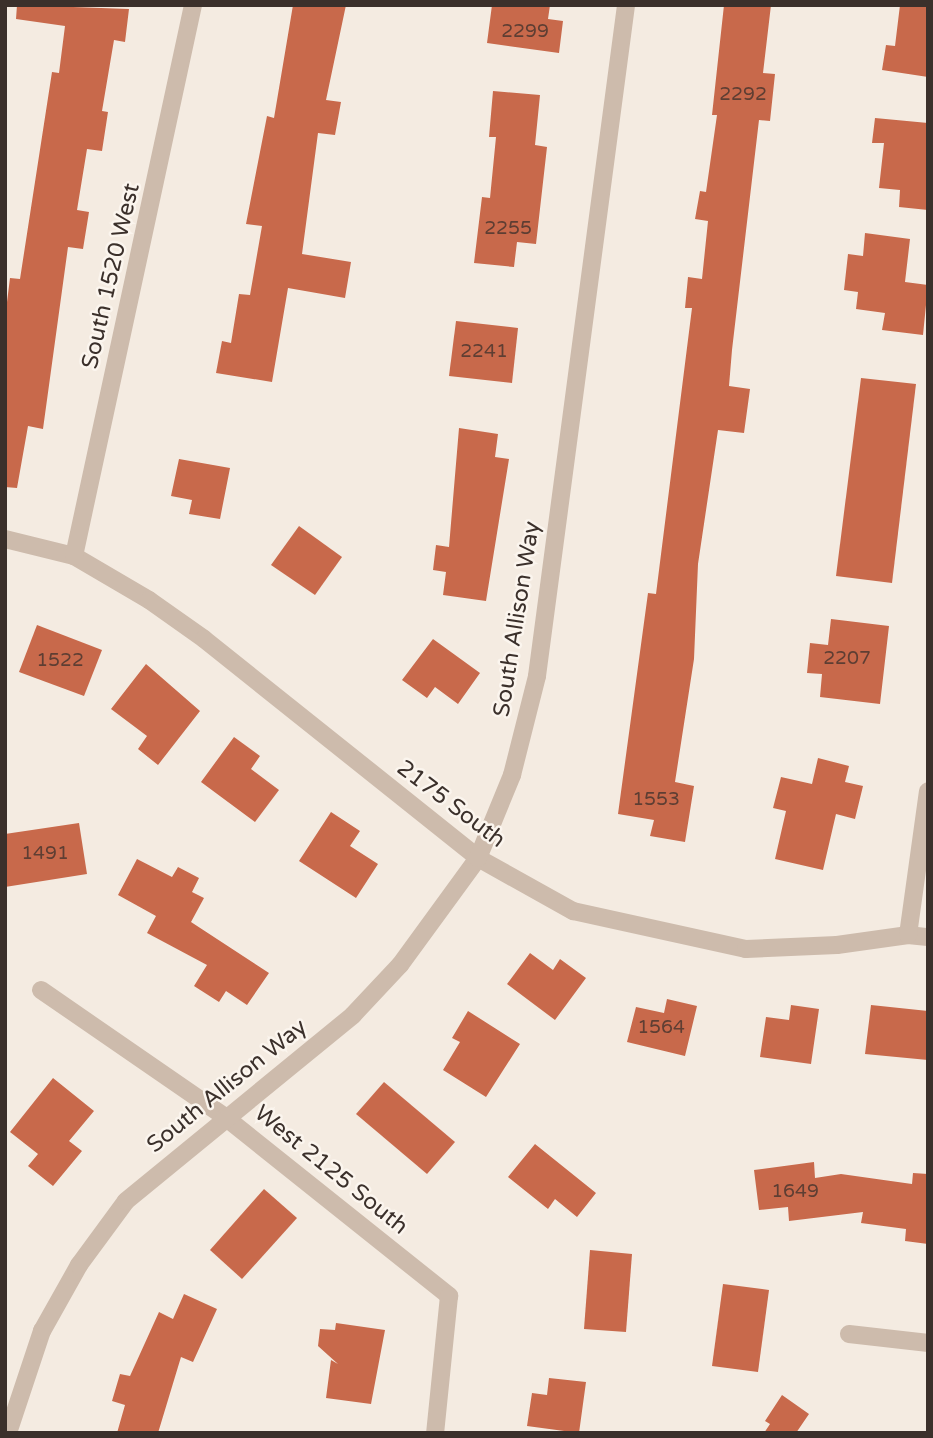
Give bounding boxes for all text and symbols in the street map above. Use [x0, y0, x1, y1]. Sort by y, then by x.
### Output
house number: 2299 [501, 21, 549, 43]
house number: 2292 [719, 84, 767, 106]
street label: South 1520 West [76, 180, 146, 372]
house number: 2255 [484, 218, 532, 240]
house number: 2241 [460, 341, 508, 363]
street label: South Allison Way [488, 519, 546, 719]
house number: 2207 [823, 648, 871, 670]
house number: 1522 [36, 650, 84, 672]
street label: 2175 South [391, 754, 511, 854]
house number: 1553 [632, 789, 680, 811]
house number: 1491 [21, 843, 69, 865]
street label: South Allison Way [142, 1013, 312, 1159]
house number: 1564 [637, 1017, 685, 1039]
street label: West 2125 South [249, 1100, 413, 1240]
house number: 1649 [771, 1181, 819, 1203]

